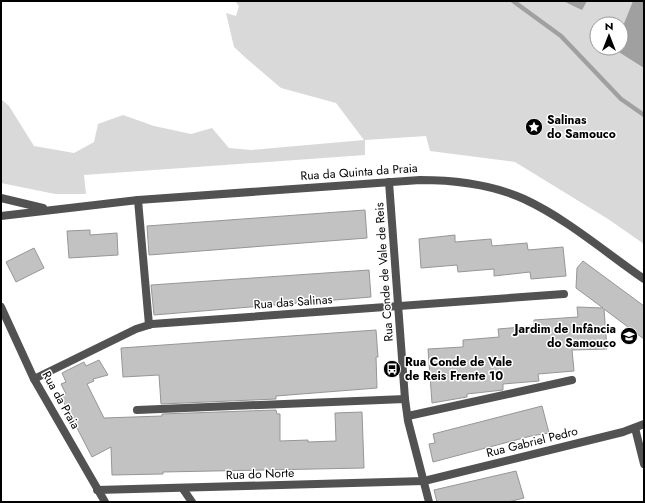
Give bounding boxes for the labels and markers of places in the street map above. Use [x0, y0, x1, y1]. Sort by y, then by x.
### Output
place label: Salinas do Samouco [547, 111, 616, 143]
place icon: Salinas do Samouco [524, 117, 544, 137]
place label: Jardim de Infância do Samouco [513, 320, 616, 352]
school or university icon: Jardim de Infância do Samouco [619, 326, 639, 346]
place label: Rua Conde de Vale de Reis Frente 10 [405, 353, 512, 385]
bus stop icon: Rua Conde de Vale de Reis Frente 10 [382, 359, 402, 379]

